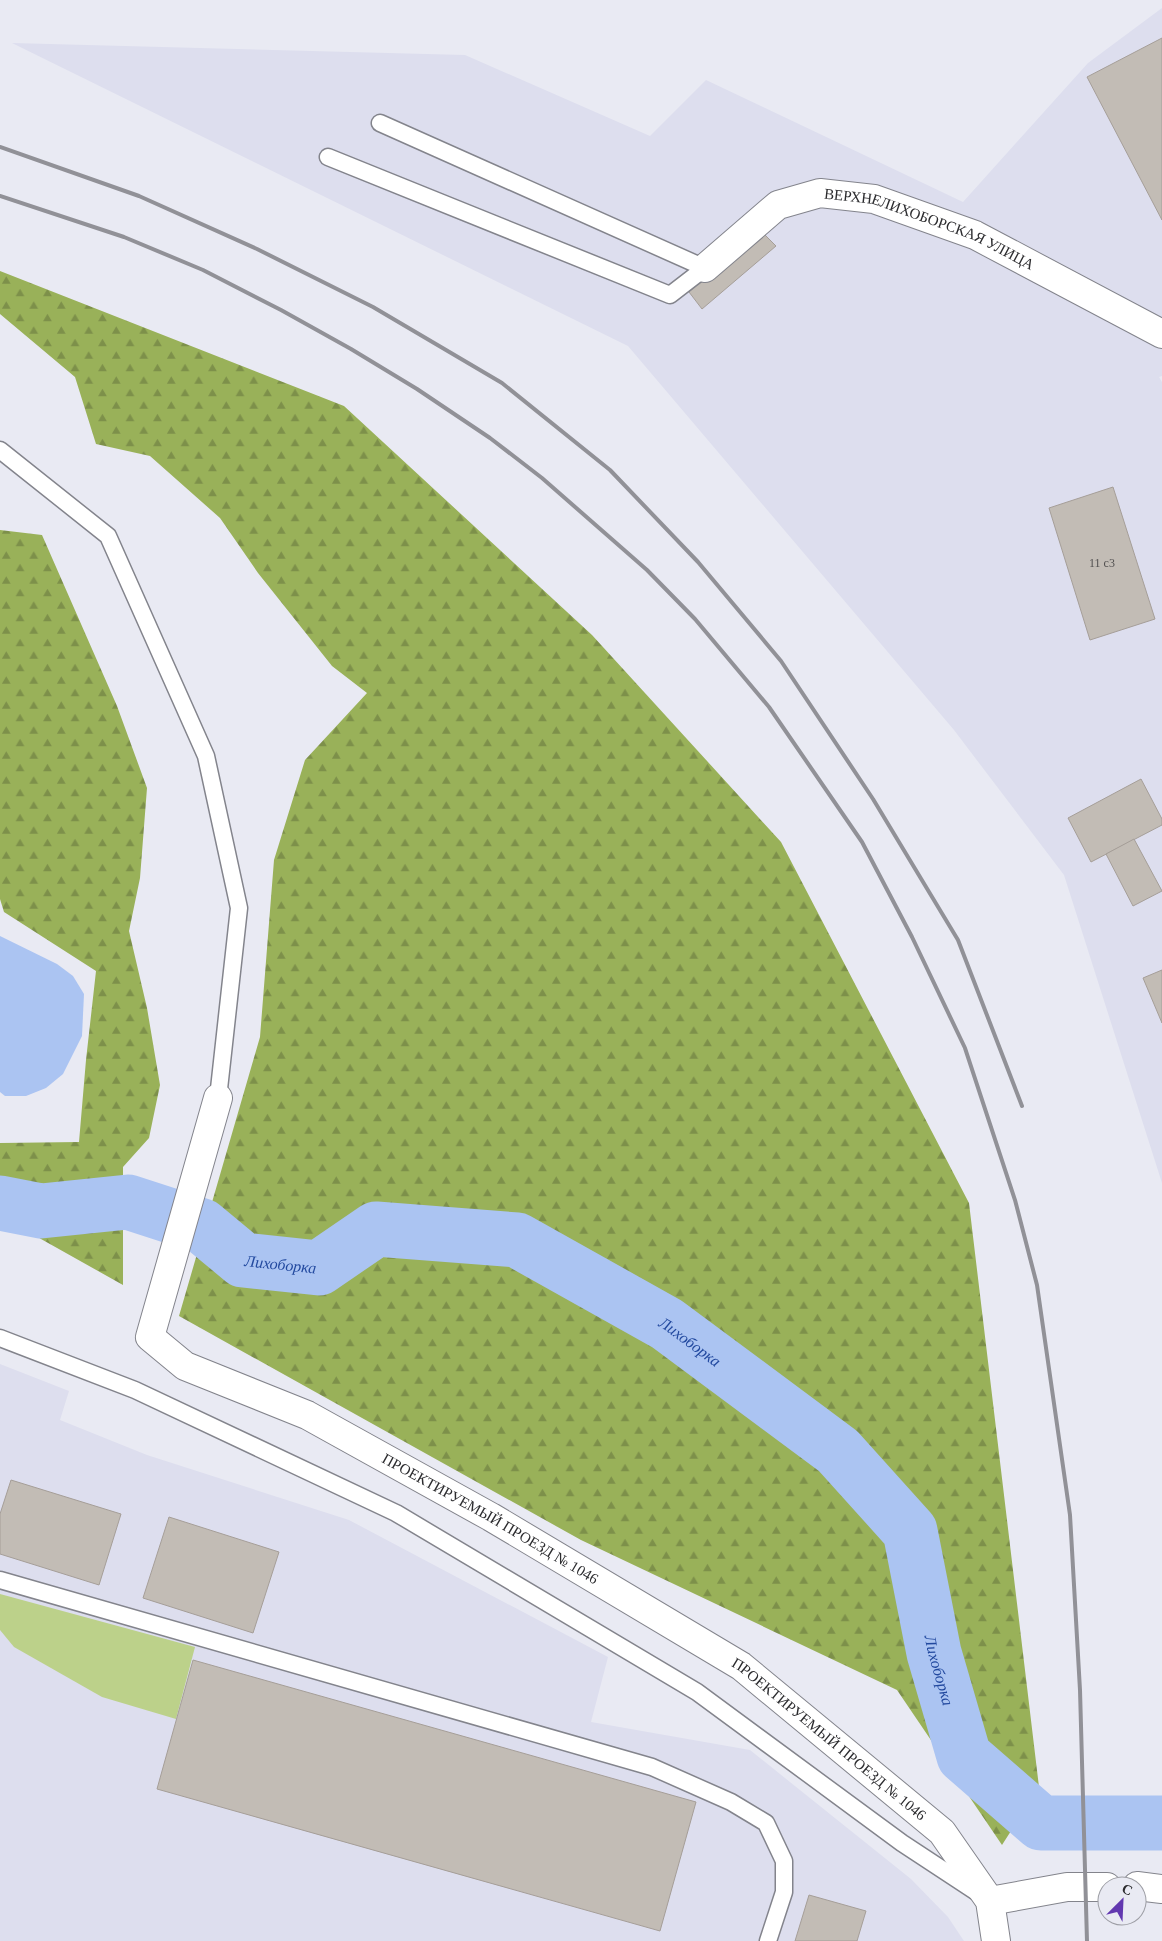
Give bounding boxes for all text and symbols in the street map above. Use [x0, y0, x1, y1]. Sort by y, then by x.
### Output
street label: ВЕРХНЕЛИХОБОРСКАЯ УЛИЦА [823, 186, 1037, 273]
house number: 11 с3 [1089, 556, 1115, 570]
water label: Лихоборка [243, 1252, 317, 1276]
water label: Лихоборка [656, 1313, 724, 1370]
street label: ПРОЕКТИРУЕМЫЙ ПРОЕЗД № 1046 [380, 1450, 602, 1587]
water label: Лихоборка [922, 1632, 957, 1707]
street label: ПРОЕКТИРУЕМЫЙ ПРОЕЗД № 1046 [729, 1654, 930, 1824]
north arrow [1097, 1876, 1147, 1926]
text: С [1119, 1881, 1135, 1898]

